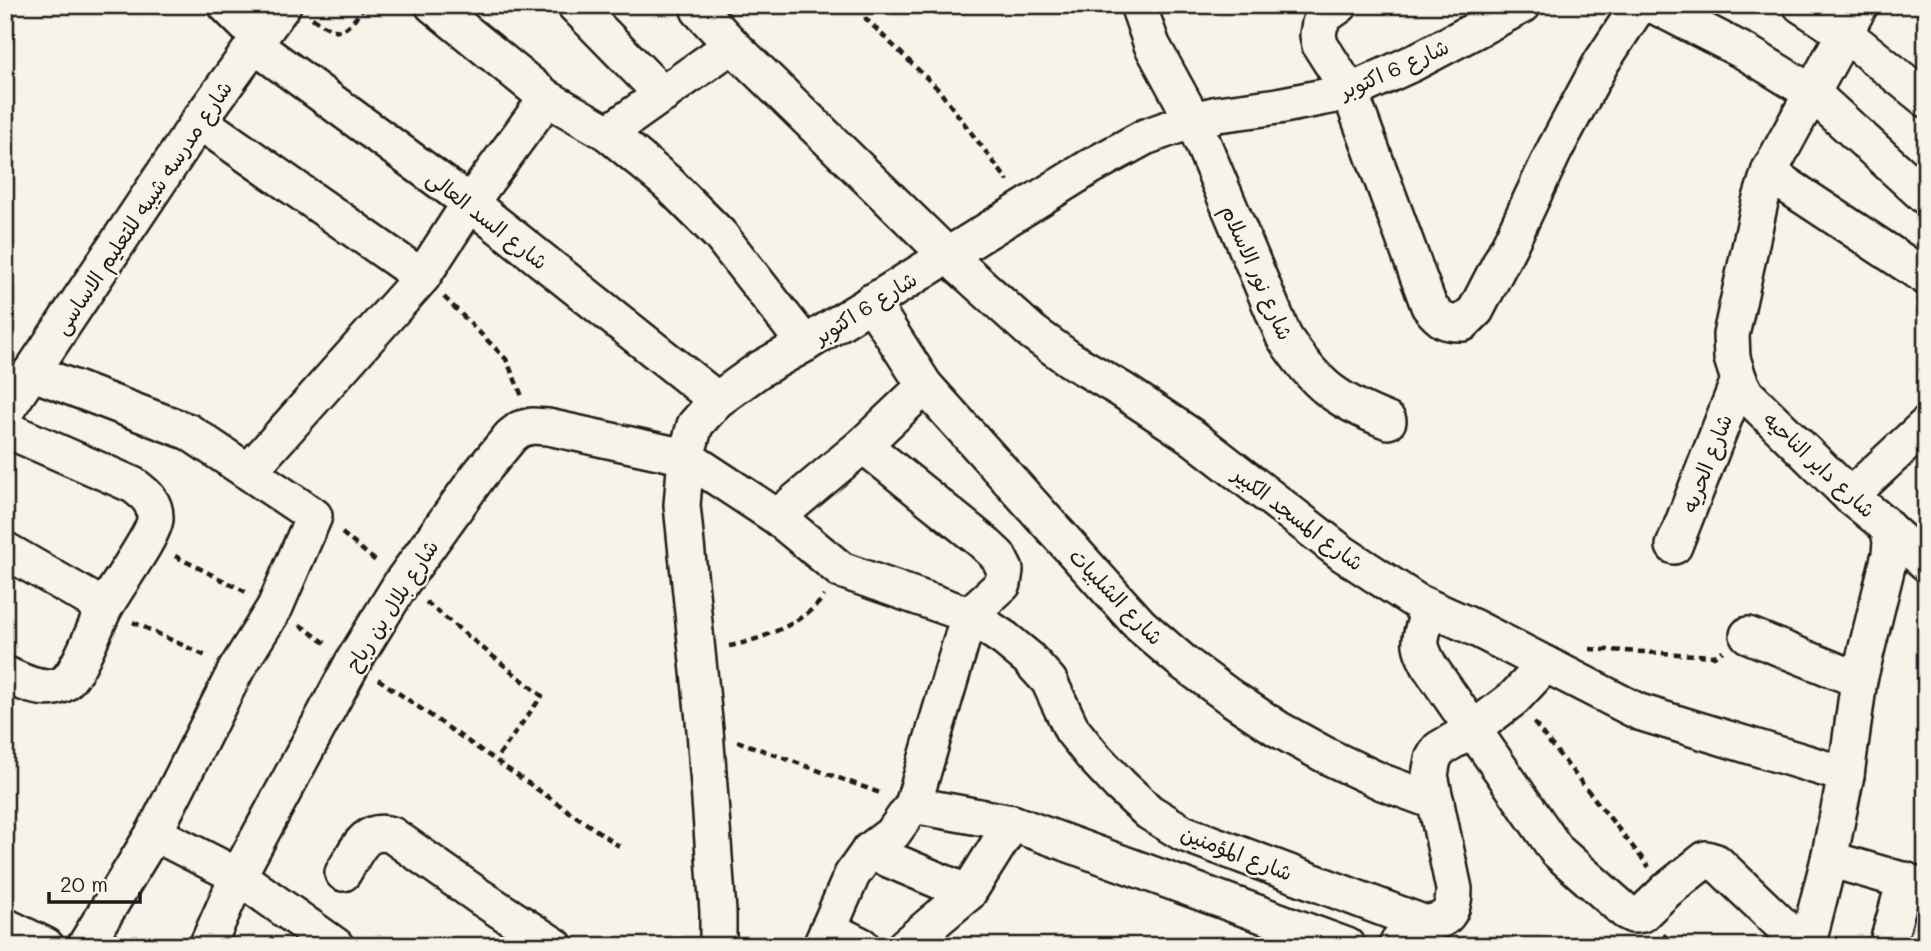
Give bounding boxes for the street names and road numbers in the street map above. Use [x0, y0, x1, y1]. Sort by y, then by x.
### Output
street label: شارع 6 اكتوبر [1334, 32, 1454, 108]
street label: شارع مدرسه شيبه للتعليم الاساسى [47, 75, 240, 341]
street label: شارع السد العالى [420, 163, 554, 277]
street label: شارع نور الاسلام [1212, 200, 1300, 345]
street label: شارع 6 اكتوبر [807, 265, 923, 353]
street label: شارع داير الناحيه [1756, 405, 1882, 525]
street label: شارع الحريه [1675, 410, 1740, 517]
street label: شارع المسجد الكبير [1225, 459, 1370, 578]
street label: شارع بلال بن رباح [338, 534, 446, 678]
street label: شارع الشلبيات [1062, 542, 1170, 652]
street label: شارع المؤمنين [1176, 818, 1297, 888]

